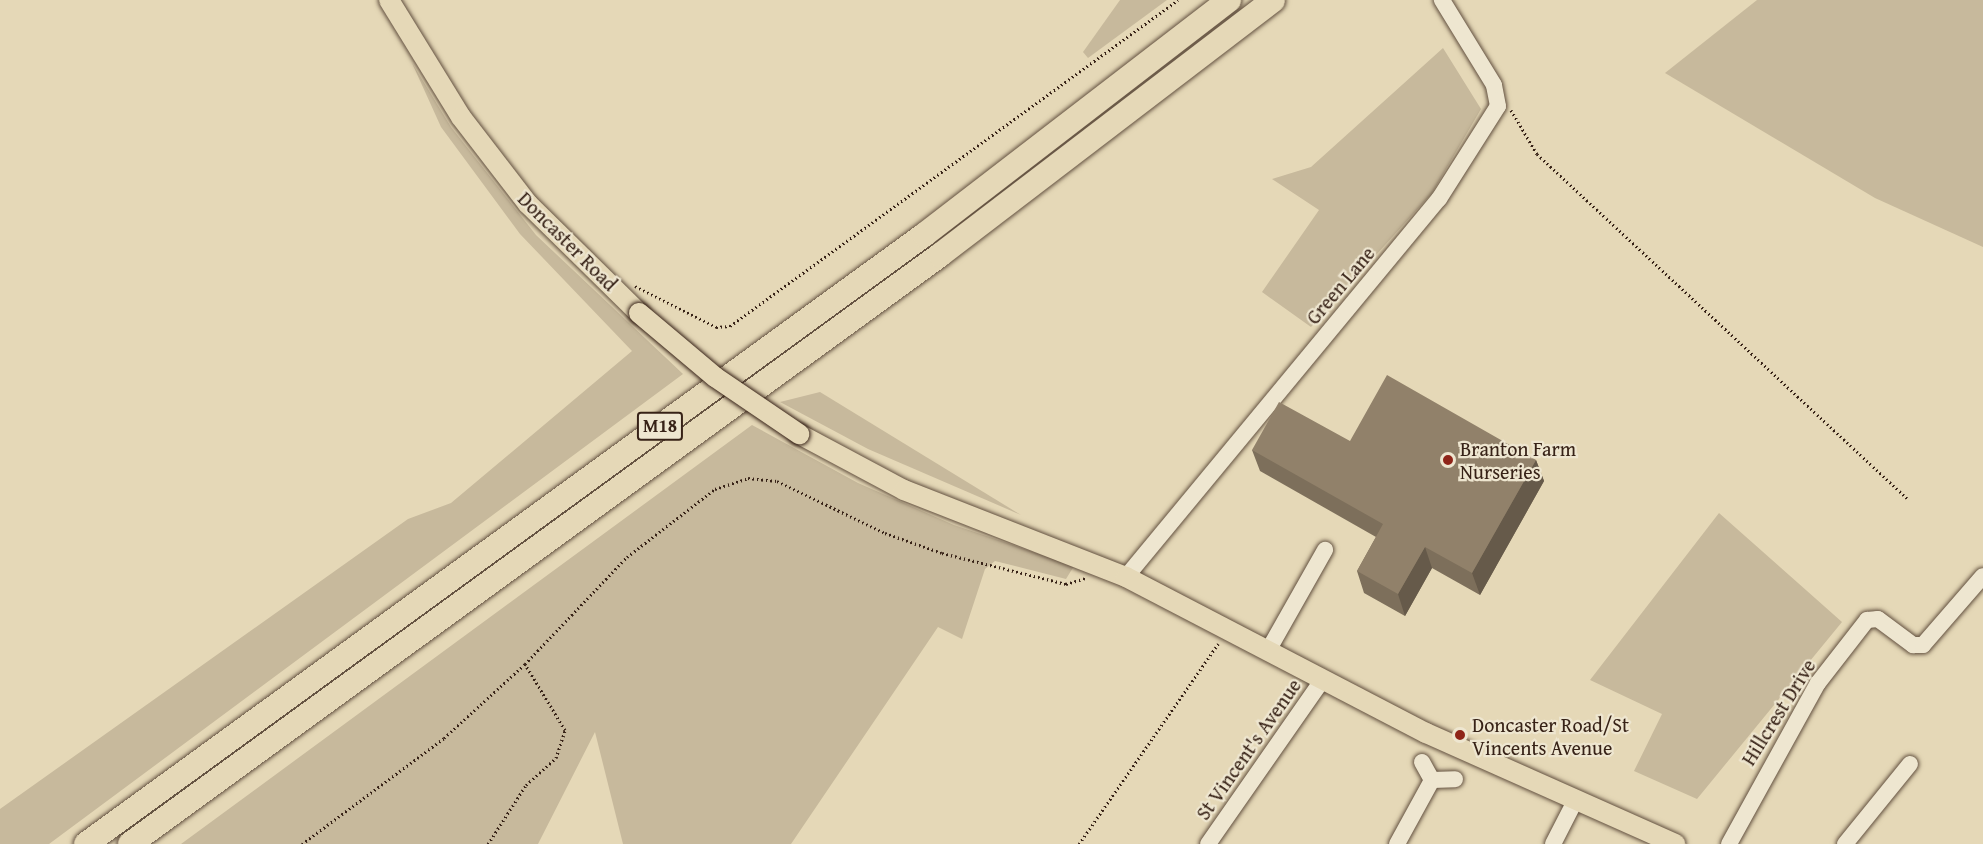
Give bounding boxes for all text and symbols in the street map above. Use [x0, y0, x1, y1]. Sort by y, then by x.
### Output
street label: Doncaster Road [513, 186, 623, 296]
street label: Green Lane [1301, 241, 1379, 329]
road number: M18 [636, 411, 684, 441]
place label: Branton Farm Nurseries [1460, 436, 1576, 483]
marker: Branton Farm Nurseries [1441, 453, 1455, 467]
street label: Hillcrest Drive [1736, 655, 1820, 769]
street label: St Vincent's Avenue [1190, 674, 1306, 824]
place label: Doncaster Road/St Vincents Avenue [1472, 712, 1629, 759]
marker: Doncaster Road/St Vincents Avenue [1453, 728, 1467, 742]

